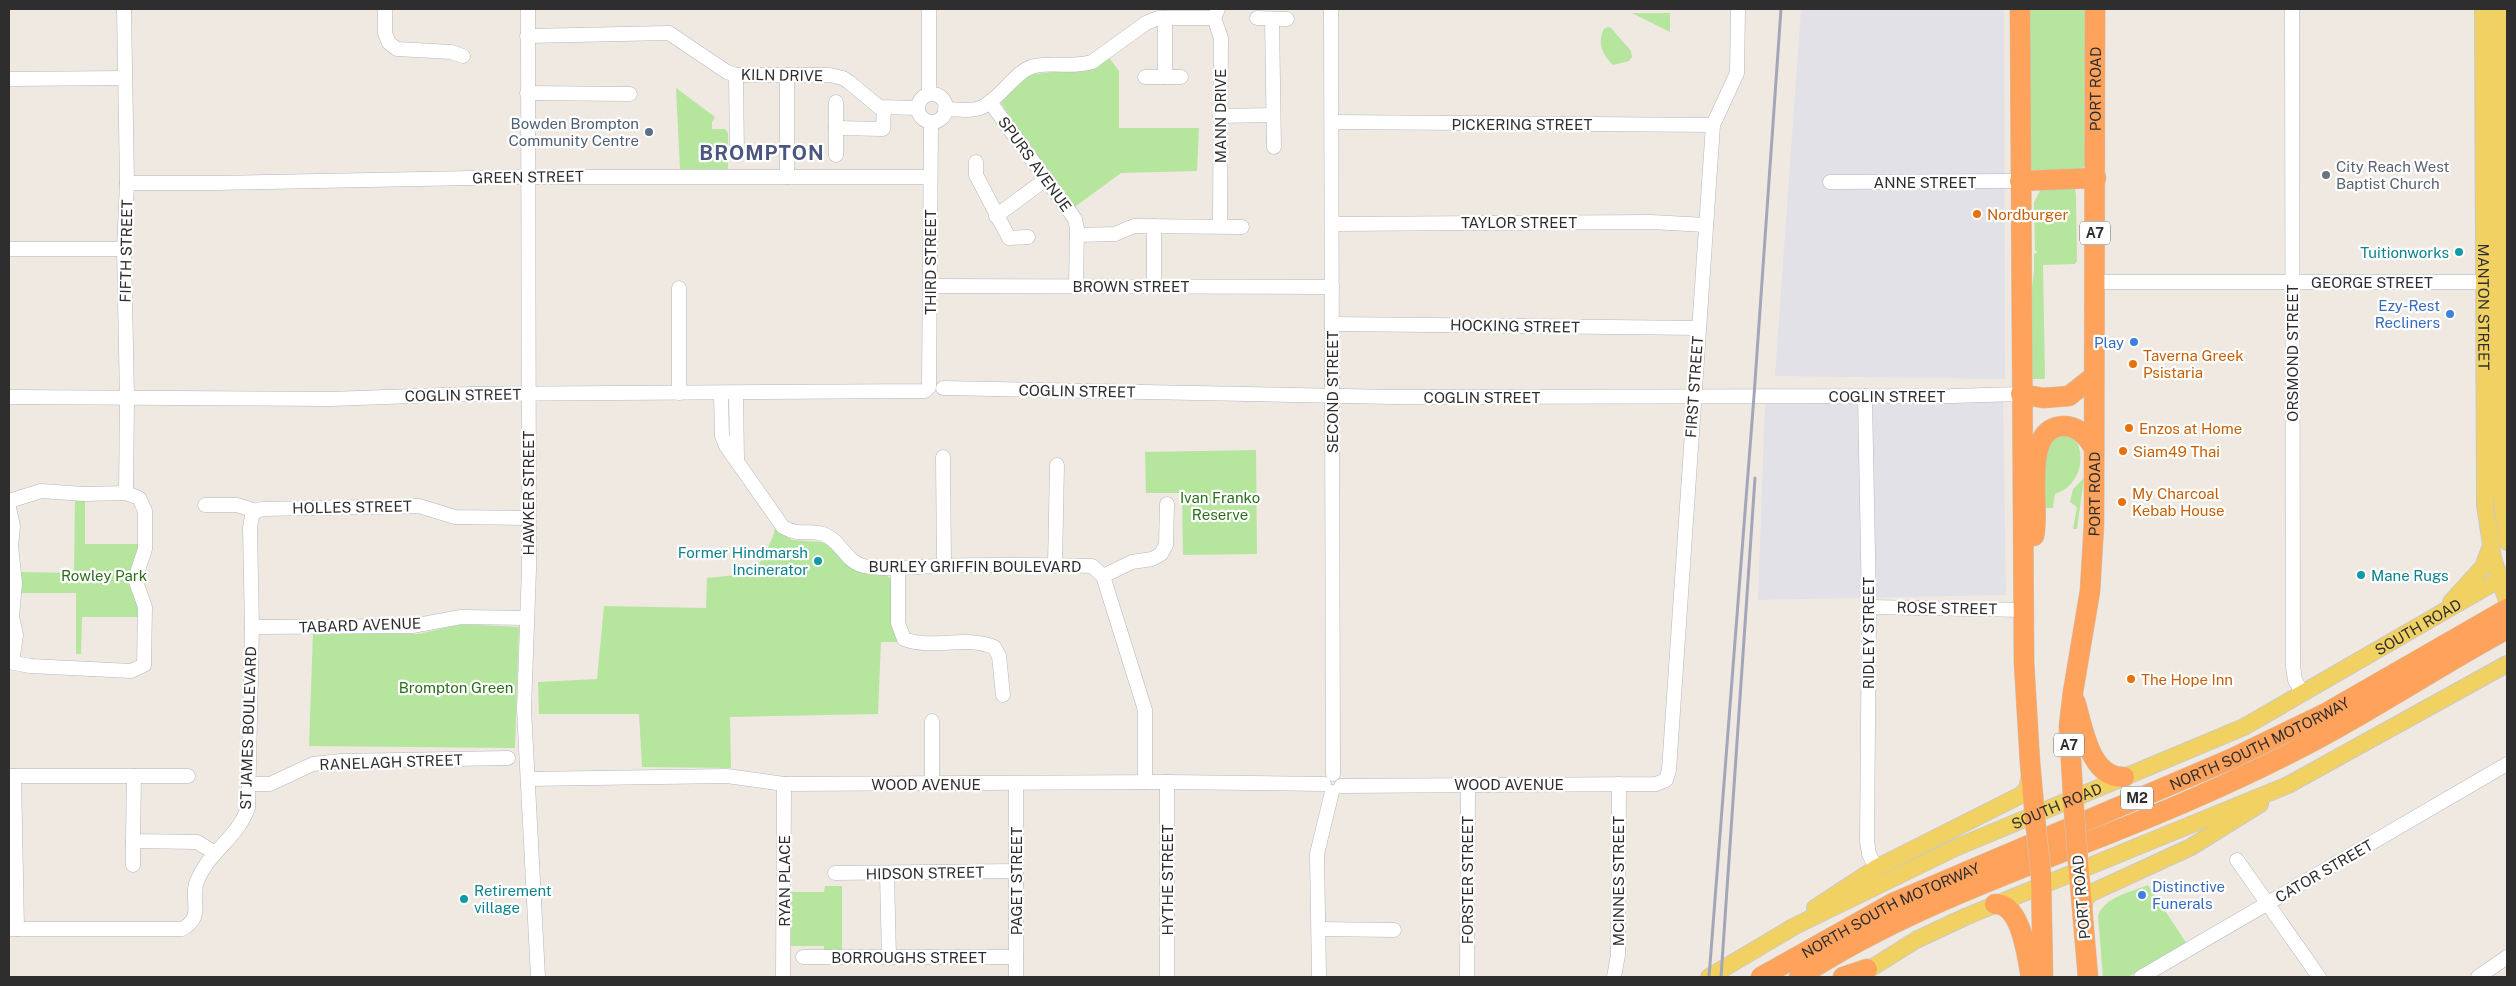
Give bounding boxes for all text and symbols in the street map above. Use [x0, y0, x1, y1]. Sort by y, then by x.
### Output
street label: PORT ROAD [2086, 47, 2103, 131]
street label: KILN DRIVE [741, 66, 823, 84]
street label: MANN DRIVE [1212, 69, 1229, 163]
street label: SPURS AVENUE [995, 113, 1075, 215]
place label: Bowden Brompton Community Centre [508, 115, 639, 149]
street label: PICKERING STREET [1452, 116, 1593, 133]
marker: Bowden Brompton Community Centre [643, 126, 655, 138]
district label: BROMPTON [699, 141, 825, 165]
place label: City Reach West Baptist Church [2336, 158, 2450, 192]
street label: GREEN STREET [472, 168, 584, 186]
marker: City Reach West Baptist Church [2320, 169, 2332, 181]
street label: ANNE STREET [1874, 174, 1977, 191]
street label: FIFTH STREET [117, 199, 135, 303]
place label: Nordburger [1987, 206, 2068, 223]
marker: Nordburger [1971, 208, 1983, 220]
street label: THIRD STREET [922, 209, 939, 315]
street label: TAYLOR STREET [1461, 214, 1577, 231]
road number: A7 [2080, 222, 2110, 244]
place label: Tuitionworks [2360, 244, 2449, 261]
street label: MANTON STREET [2475, 244, 2493, 371]
marker: Tuitionworks [2453, 246, 2465, 258]
street label: GEORGE STREET [2311, 274, 2433, 291]
street label: BROWN STREET [1073, 278, 1190, 295]
street label: ORSMOND STREET [2284, 284, 2301, 422]
place label: Ezy-Rest Recliners [2375, 297, 2440, 331]
marker: Ezy-Rest Recliners [2444, 308, 2456, 320]
street label: HOCKING STREET [1450, 316, 1580, 336]
street label: SECOND STREET [1324, 331, 1341, 453]
place label: Play [2094, 334, 2124, 351]
street label: FIRST STREET [1682, 335, 1706, 439]
marker: Play [2128, 336, 2140, 348]
place label: Taverna Greek Psistaria [2143, 347, 2244, 381]
marker: Taverna Greek Psistaria [2127, 358, 2139, 370]
street label: COGLIN STREET [1018, 381, 1136, 401]
street label: COGLIN STREET [404, 385, 522, 405]
street label: COGLIN STREET [1829, 388, 1946, 405]
street label: COGLIN STREET [1424, 389, 1541, 406]
place label: Enzos at Home [2139, 420, 2242, 437]
marker: Enzos at Home [2123, 422, 2135, 434]
street label: HAWKER STREET [520, 430, 537, 555]
place label: Siam49 Thai [2133, 443, 2220, 460]
marker: Siam49 Thai [2117, 445, 2129, 457]
street label: PORT ROAD [2085, 452, 2103, 537]
place label: My Charcoal Kebab House [2132, 485, 2225, 519]
park label: Ivan Franko Reserve [1180, 489, 1260, 523]
marker: My Charcoal Kebab House [2116, 496, 2128, 508]
street label: HOLLES STREET [292, 497, 412, 517]
place label: Former Hindmarsh Incinerator [678, 544, 808, 578]
marker: Former Hindmarsh Incinerator [812, 555, 824, 567]
street label: BURLEY GRIFFIN BOULEVARD [869, 558, 1081, 575]
park label: Rowley Park [61, 567, 147, 584]
place label: Mane Rugs [2371, 567, 2449, 584]
marker: Mane Rugs [2355, 569, 2367, 581]
street label: RIDLEY STREET [1860, 577, 1877, 689]
street label: SOUTH ROAD [2372, 595, 2464, 658]
street label: ROSE STREET [1897, 599, 1998, 617]
street label: TABARD AVENUE [298, 614, 422, 636]
street label: ST JAMES BOULEVARD [237, 646, 259, 810]
place label: The Hope Inn [2141, 671, 2233, 688]
marker: The Hope Inn [2125, 673, 2137, 685]
park label: Brompton Green [399, 679, 513, 696]
street label: NORTH SOUTH MOTORWAY [2167, 693, 2352, 793]
road number: A7 [2054, 734, 2084, 756]
street label: RANELAGH STREET [319, 751, 463, 773]
street label: WOOD AVENUE [871, 776, 981, 793]
street label: WOOD AVENUE [1454, 776, 1564, 793]
street label: SOUTH ROAD [2009, 779, 2104, 832]
road number: M2 [2121, 786, 2153, 810]
street label: FORSTER STREET [1459, 816, 1476, 944]
street label: MCINNES STREET [1610, 816, 1627, 946]
street label: HYTHE STREET [1159, 824, 1176, 936]
street label: PAGET STREET [1008, 827, 1025, 935]
street label: RYAN PLACE [776, 835, 793, 927]
street label: CATOR STREET [2272, 836, 2376, 906]
street label: PORT ROAD [2069, 854, 2093, 940]
street label: NORTH SOUTH MOTORWAY [1798, 859, 1982, 961]
street label: HIDSON STREET [866, 863, 985, 883]
place label: Distinctive Funerals [2152, 878, 2225, 912]
place label: Retirement village [474, 882, 552, 916]
marker: Distinctive Funerals [2136, 889, 2148, 901]
marker: Retirement village [458, 893, 470, 905]
street label: BORROUGHS STREET [831, 949, 987, 966]

